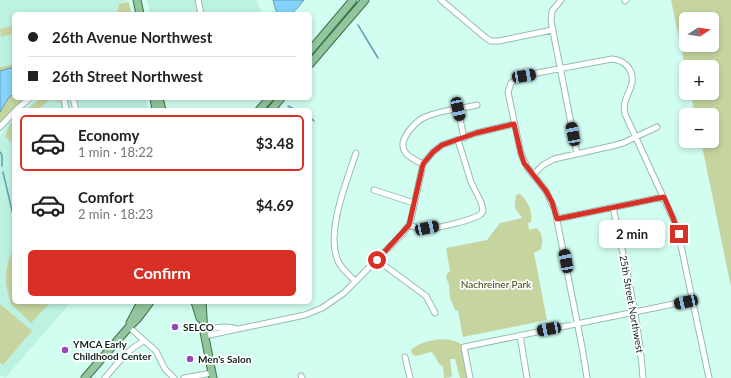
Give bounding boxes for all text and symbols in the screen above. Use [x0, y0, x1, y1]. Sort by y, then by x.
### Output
north arrow [679, 12, 719, 52]
map controls [679, 12, 719, 148]
text: 26th Avenue Northwest [52, 28, 212, 46]
button: + [679, 60, 719, 100]
text: 26th Street Northwest [52, 67, 203, 85]
car [511, 68, 537, 84]
car [450, 96, 466, 122]
button: − [679, 108, 719, 148]
car [565, 121, 581, 147]
icon: car [30, 125, 66, 161]
text: Economy [78, 126, 139, 144]
text: $3.48 [256, 134, 294, 152]
text: 1 min · 18:22 [78, 144, 153, 160]
icon: car [30, 187, 66, 223]
text: Comfort [78, 188, 134, 206]
text: $4.69 [256, 196, 294, 214]
text: 2 min · 18:23 [78, 206, 153, 222]
car [414, 220, 440, 236]
callout: 2 min [599, 220, 665, 248]
route end [670, 225, 688, 243]
text: 2 min [616, 226, 648, 242]
car [558, 248, 574, 274]
button: Confirm [28, 250, 296, 296]
route start [368, 251, 386, 269]
street label: 25th Street Northwest [617, 254, 647, 354]
park label: Nachreiner Park [461, 278, 532, 290]
car [673, 294, 699, 310]
place label: SELCO [183, 321, 214, 333]
car [536, 321, 562, 337]
marker: SELCO [170, 322, 180, 332]
place label: YMCA Early Childhood Center [72, 338, 152, 362]
marker: YMCA Early Childhood Center [60, 345, 70, 355]
place label: Men's Salon [198, 353, 252, 365]
marker: Men's Salon [185, 354, 195, 364]

